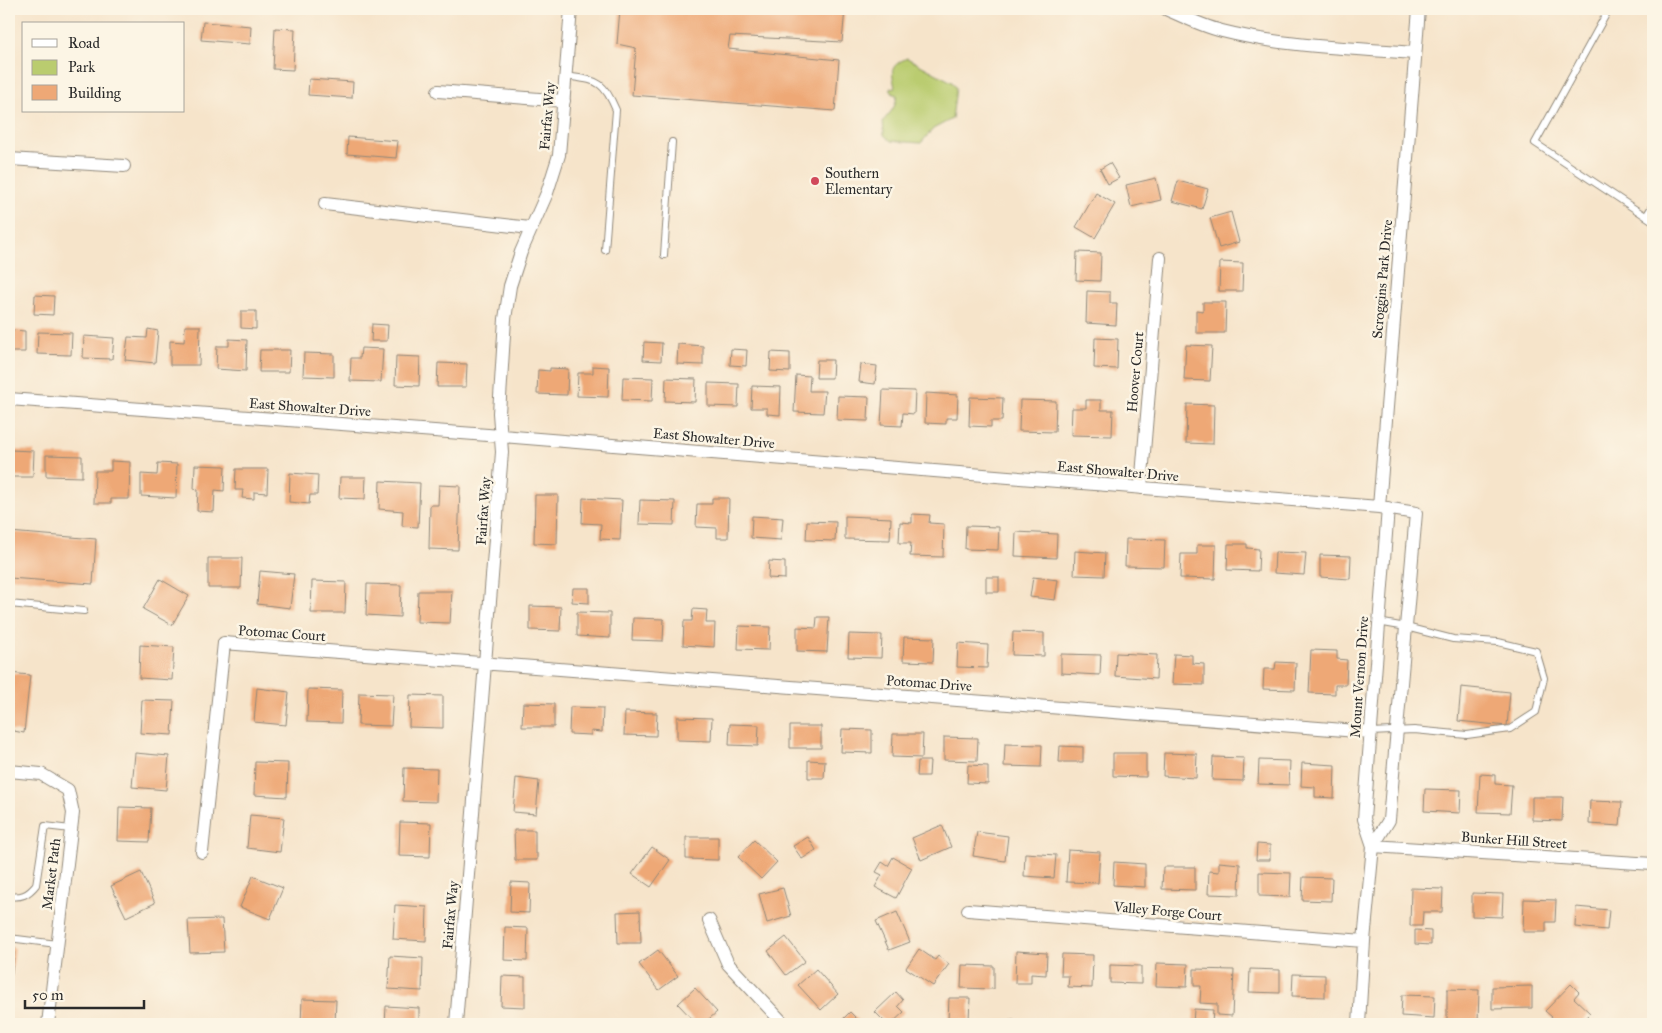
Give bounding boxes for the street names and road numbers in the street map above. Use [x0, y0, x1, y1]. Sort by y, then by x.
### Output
street label: Fairfax Way [536, 81, 559, 151]
street label: Scroggins Park Drive [1369, 219, 1396, 339]
street label: Hoover Court [1123, 331, 1148, 413]
street label: East Showalter Drive [248, 395, 372, 420]
street label: East Showalter Drive [652, 425, 776, 452]
street label: East Showalter Drive [1056, 458, 1180, 485]
street label: Fairfax Way [473, 476, 494, 546]
street label: Mount Vernon Drive [1347, 615, 1372, 738]
street label: Potomac Court [238, 622, 326, 645]
street label: Potomac Drive [886, 672, 973, 695]
street label: Bunker Hill Street [1460, 828, 1568, 853]
street label: Market Path [39, 837, 64, 911]
street label: Fairfax Way [439, 880, 462, 950]
street label: Valley Forge Court [1112, 898, 1223, 925]

